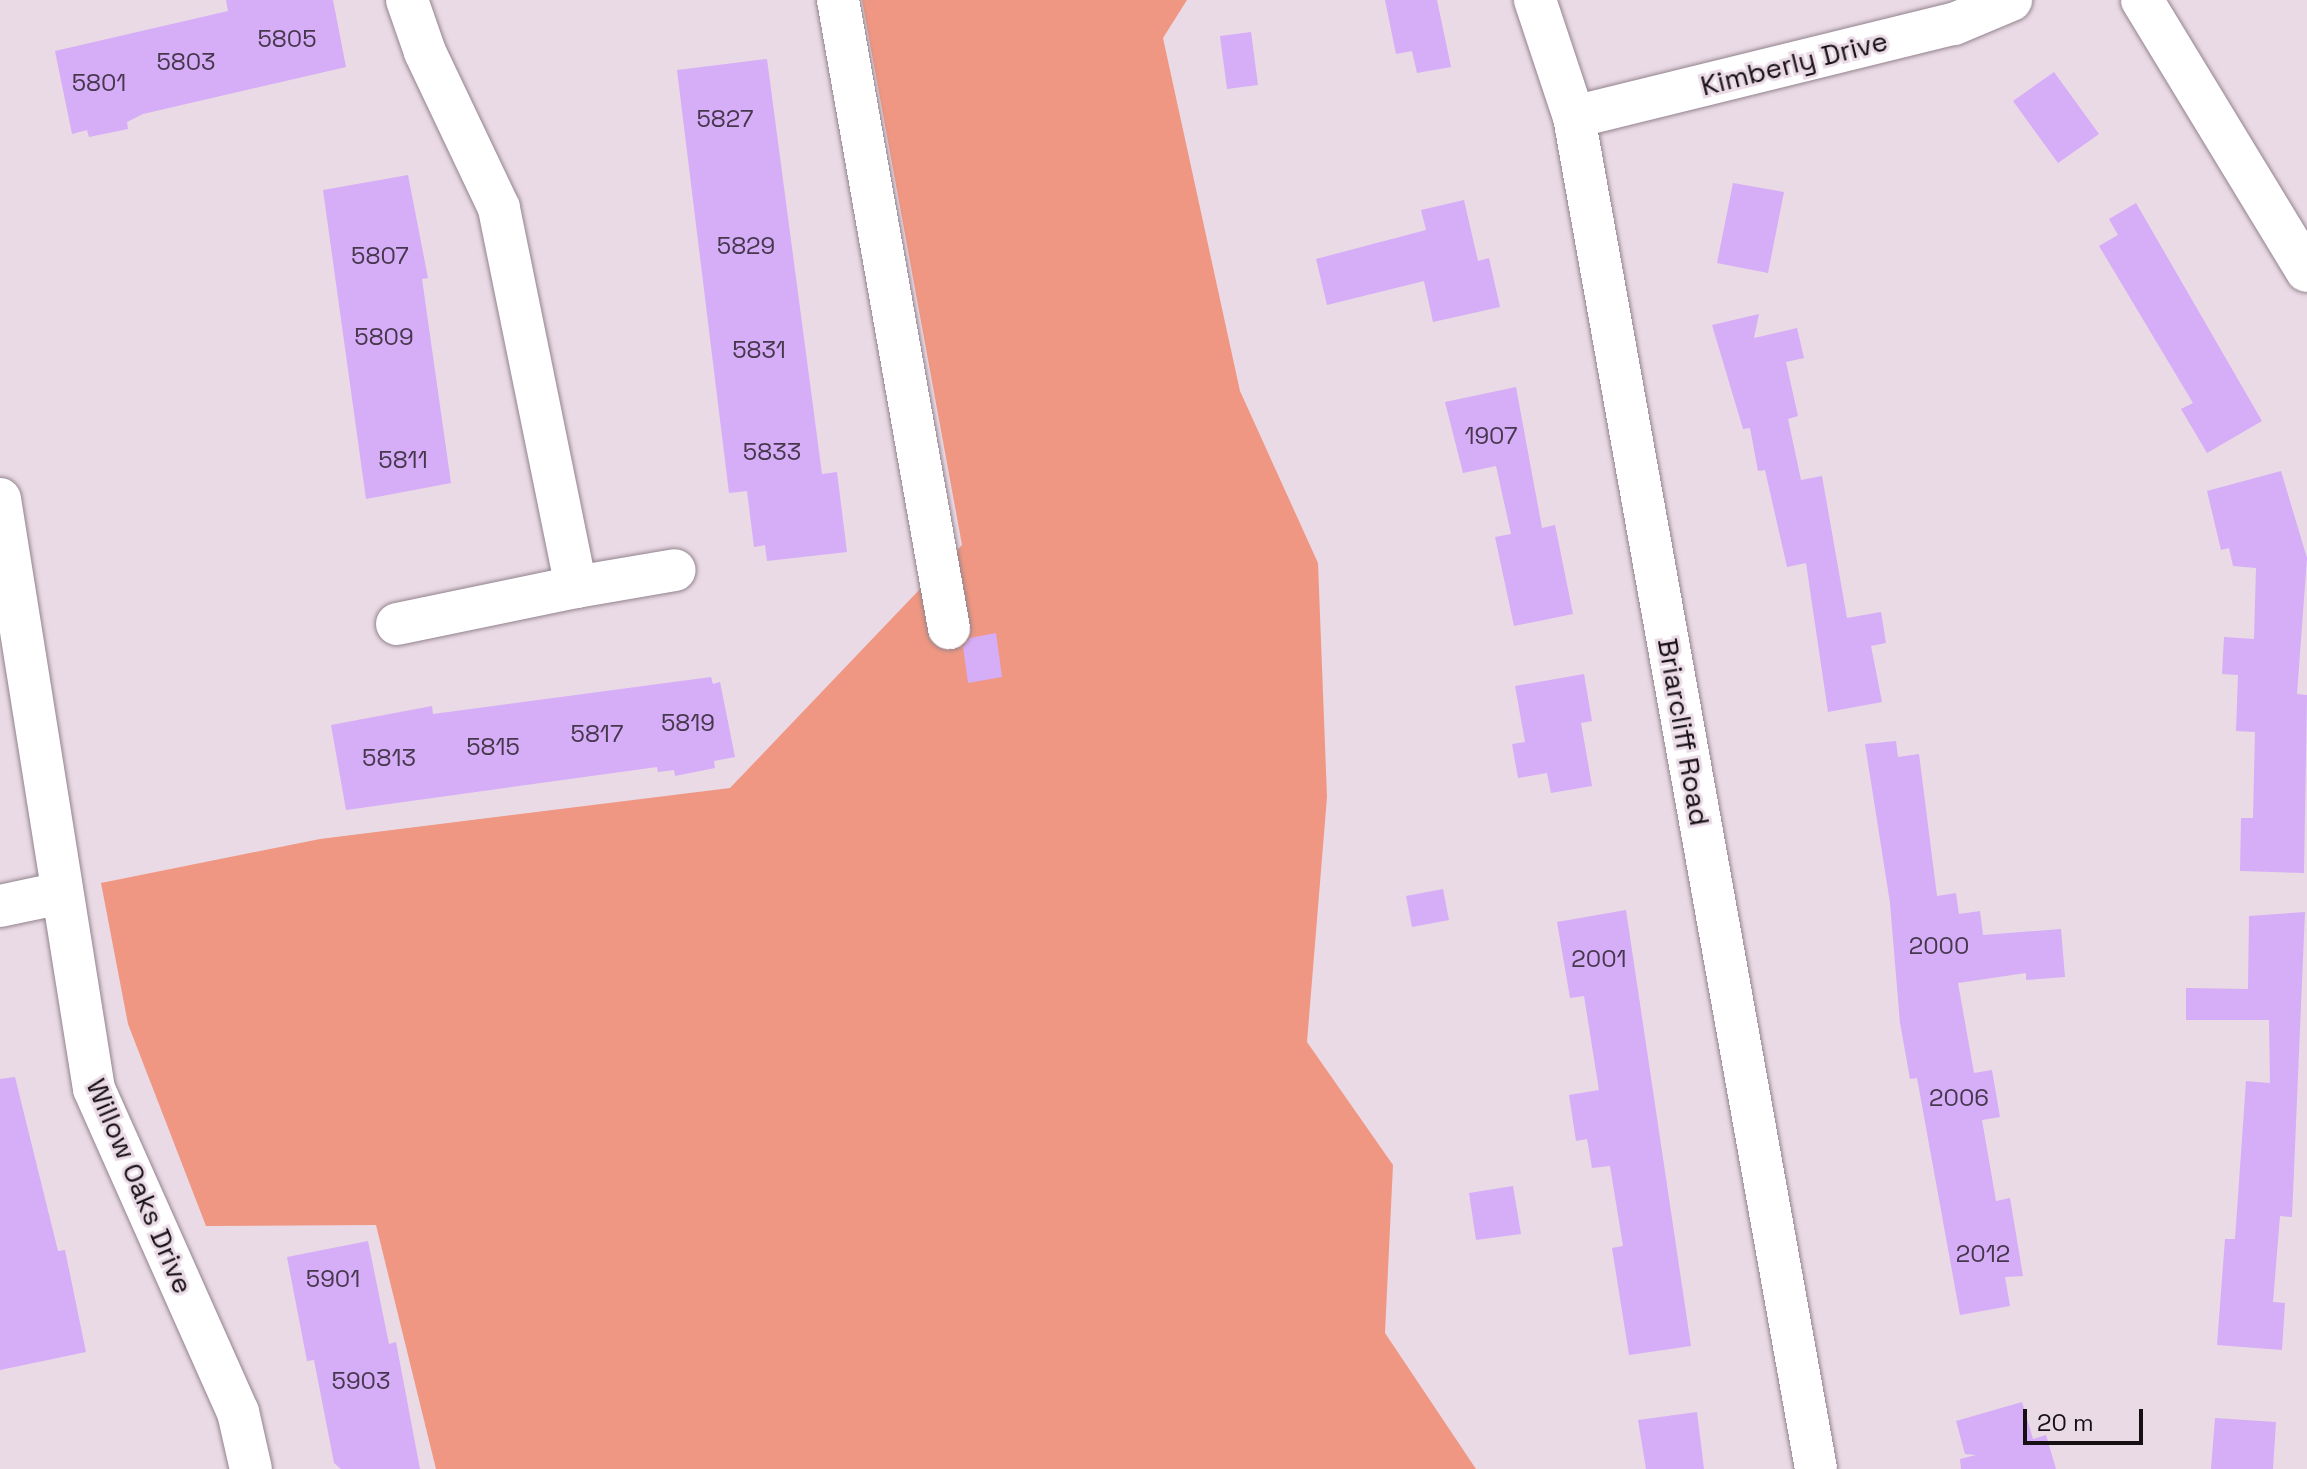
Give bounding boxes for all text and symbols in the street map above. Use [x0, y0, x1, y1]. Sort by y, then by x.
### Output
street label: Kimberly Drive [1697, 24, 1891, 102]
house number: 5805 [257, 25, 317, 53]
house number: 5803 [156, 48, 216, 76]
house number: 5801 [72, 69, 126, 97]
house number: 5827 [696, 105, 754, 133]
house number: 5829 [717, 232, 775, 260]
house number: 5807 [351, 242, 409, 270]
house number: 5809 [354, 323, 414, 351]
house number: 5831 [732, 336, 786, 364]
house number: 1907 [1464, 422, 1518, 450]
house number: 5833 [743, 438, 801, 466]
house number: 5811 [378, 446, 428, 474]
street label: Briarcliff Road [1651, 636, 1717, 828]
house number: 5819 [661, 709, 715, 737]
house number: 5817 [571, 720, 623, 748]
house number: 5815 [466, 733, 520, 761]
house number: 5813 [362, 744, 416, 772]
house number: 2000 [1909, 932, 1969, 960]
house number: 2001 [1571, 945, 1627, 973]
street label: Willow Oaks Drive [80, 1073, 200, 1299]
house number: 2006 [1929, 1084, 1989, 1112]
house number: 2012 [1956, 1240, 2010, 1268]
house number: 5901 [306, 1265, 360, 1293]
house number: 5903 [332, 1367, 390, 1395]
scale bar [2027, 1393, 2147, 1443]
text: 20 m [2037, 1407, 2094, 1438]

